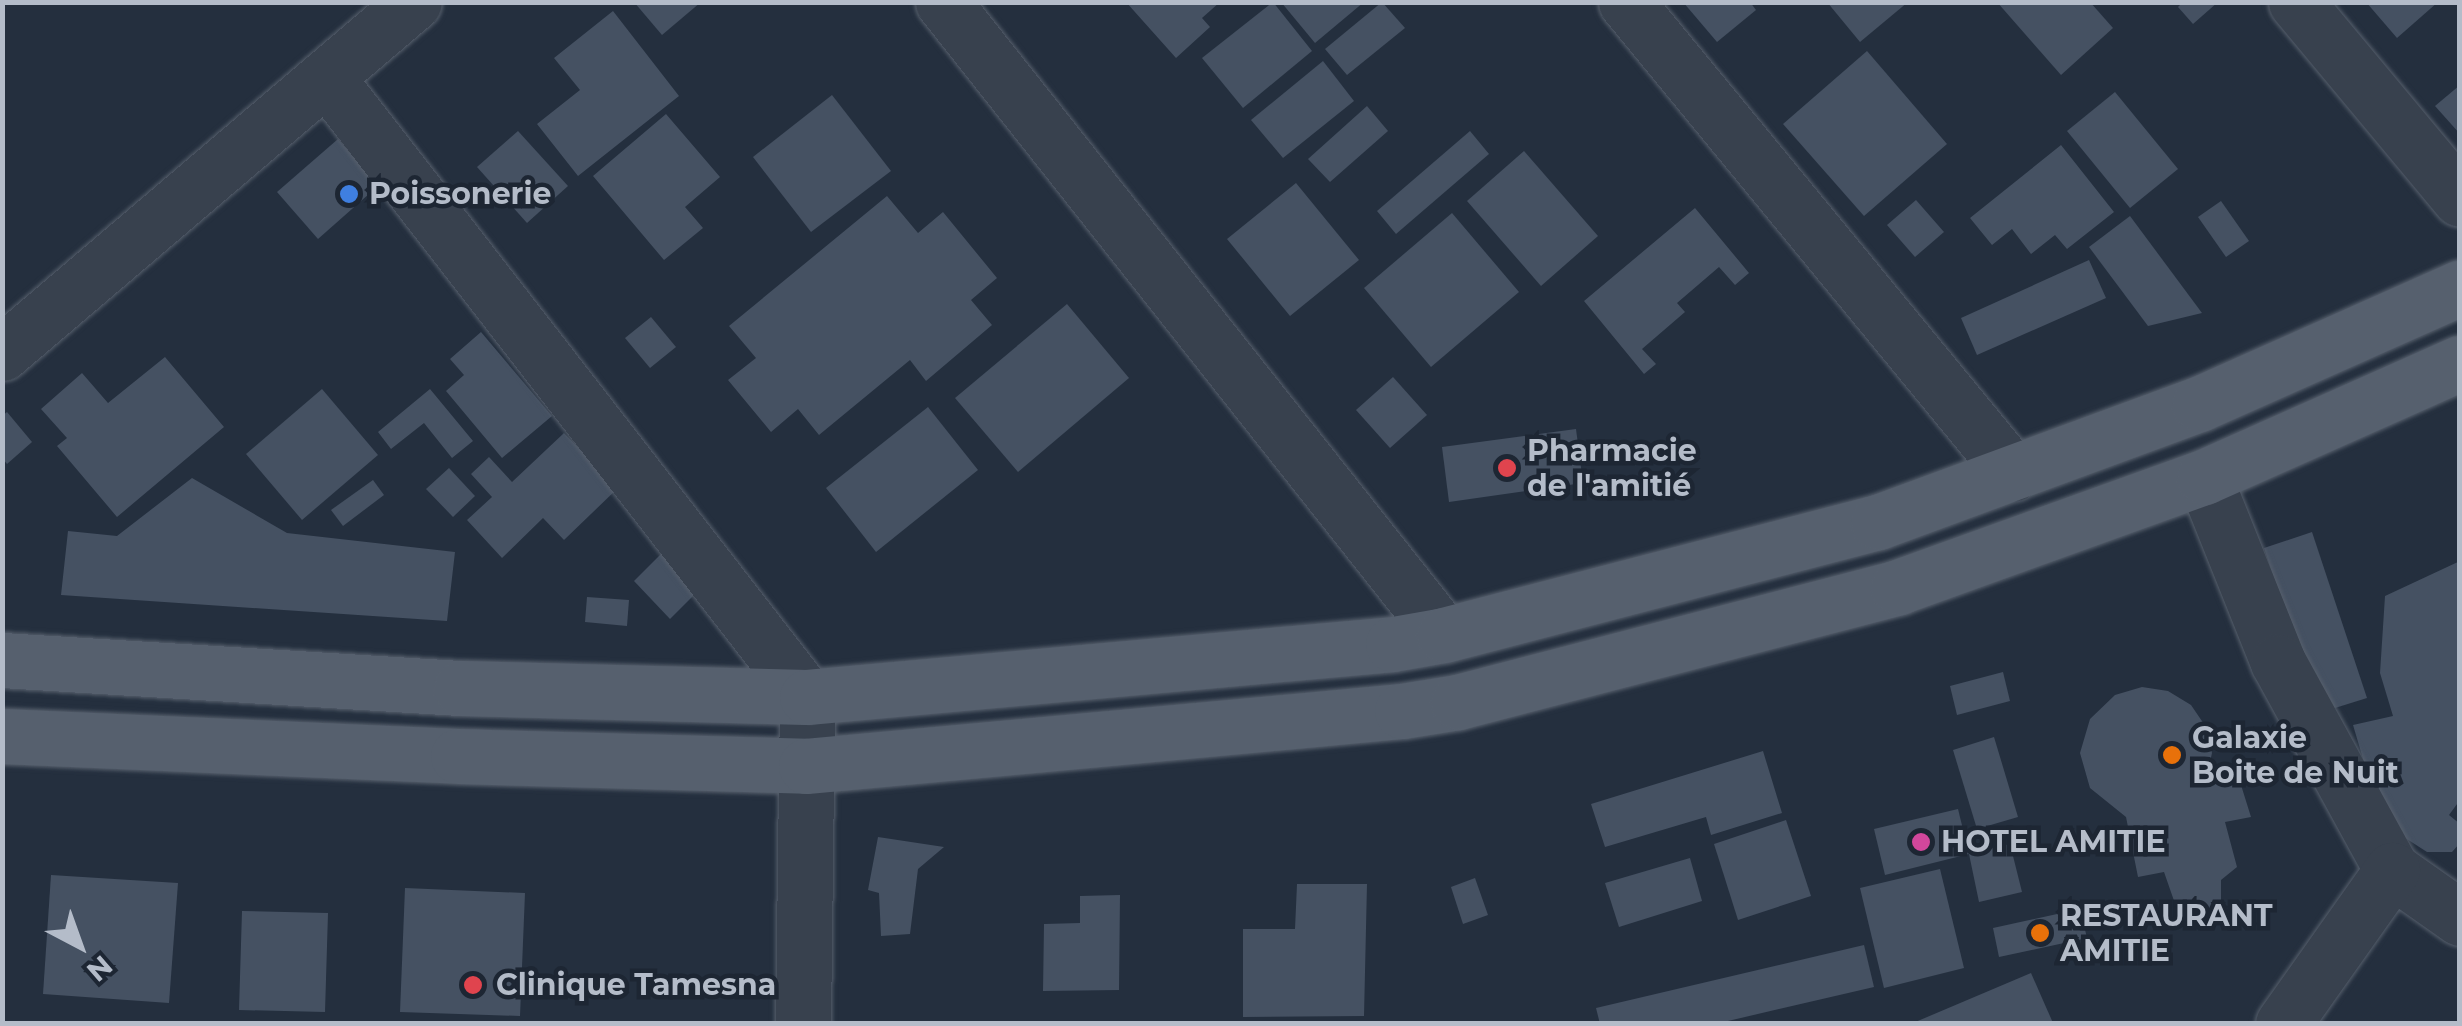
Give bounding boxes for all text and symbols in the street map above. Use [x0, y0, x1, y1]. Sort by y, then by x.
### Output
place label: Poissonerie [369, 176, 551, 212]
marker: Poissonerie [338, 183, 360, 205]
place label: Pharmacie de l'amitié [1527, 433, 1697, 504]
marker: Pharmacie de l'amitié [1496, 457, 1518, 479]
place label: Galaxie Boite de Nuit [2192, 720, 2399, 790]
marker: Galaxie Boite de Nuit [2161, 744, 2183, 766]
place label: HOTEL AMITIE [1941, 824, 2166, 860]
marker: HOTEL AMITIE [1910, 831, 1932, 853]
north arrow [30, 896, 130, 996]
place label: RESTAURANT AMITIE [2060, 898, 2272, 968]
marker: RESTAURANT AMITIE [2029, 922, 2051, 944]
text: N [80, 948, 119, 989]
place label: Clinique Tamesna [496, 967, 776, 1003]
marker: Clinique Tamesna [460, 972, 486, 998]

